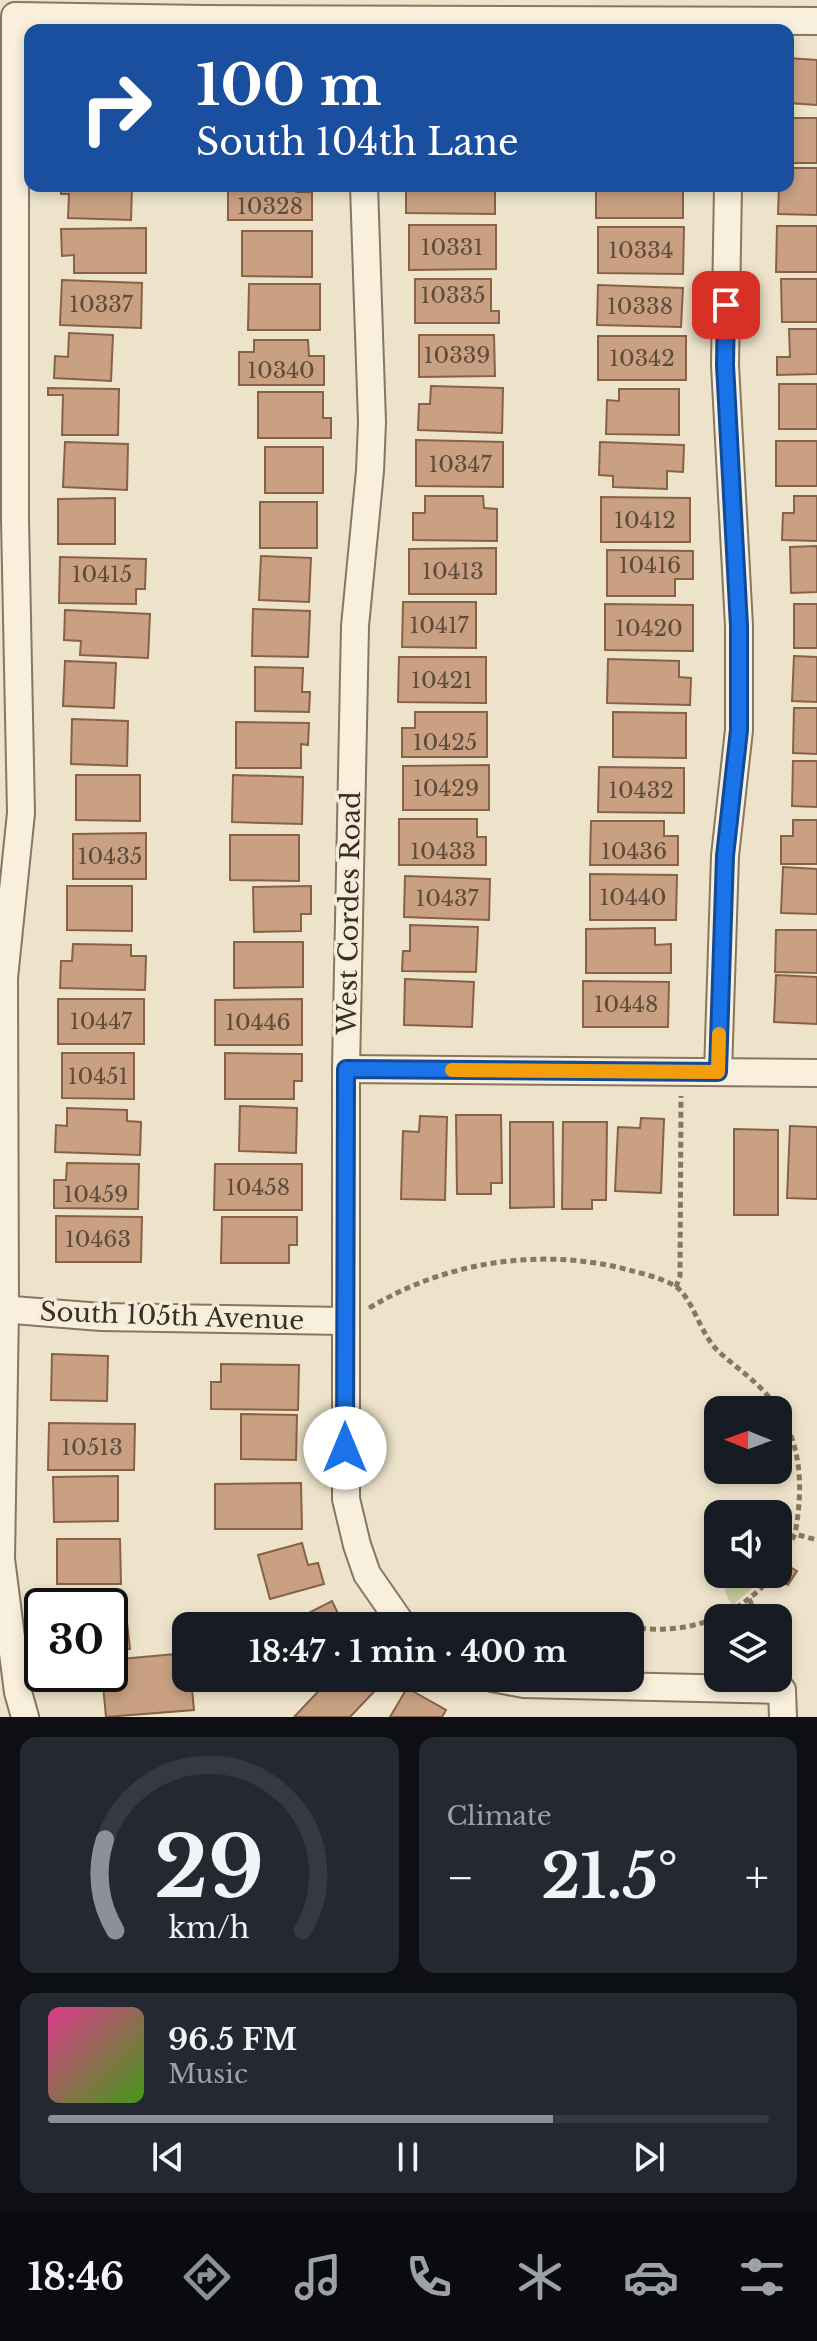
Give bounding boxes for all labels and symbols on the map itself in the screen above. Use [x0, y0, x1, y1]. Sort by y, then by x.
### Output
house number: 10328 [237, 193, 303, 220]
house number: 10331 [421, 234, 483, 261]
house number: 10334 [608, 237, 674, 264]
pin [692, 271, 760, 339]
house number: 10335 [420, 282, 486, 309]
house number: 10337 [69, 291, 134, 318]
house number: 10338 [607, 293, 673, 320]
house number: 10339 [424, 342, 490, 369]
house number: 10342 [609, 345, 675, 372]
house number: 10340 [247, 357, 315, 384]
house number: 10347 [429, 451, 492, 478]
house number: 10412 [614, 507, 676, 534]
house number: 10416 [619, 552, 681, 579]
house number: 10413 [422, 558, 484, 585]
house number: 10415 [72, 561, 132, 588]
house number: 10417 [409, 612, 470, 639]
house number: 10420 [615, 615, 683, 642]
house number: 10421 [411, 667, 473, 694]
house number: 10425 [413, 729, 477, 756]
house number: 10429 [413, 775, 479, 802]
house number: 10432 [608, 777, 674, 804]
street label: West Cordes Road [331, 791, 367, 1036]
house number: 10433 [410, 838, 476, 865]
house number: 10436 [601, 838, 667, 865]
house number: 10435 [78, 843, 142, 870]
house number: 10440 [600, 884, 666, 911]
house number: 10437 [416, 885, 479, 912]
house number: 10448 [594, 991, 658, 1018]
house number: 10447 [70, 1008, 133, 1035]
house number: 10446 [225, 1009, 291, 1036]
house number: 10451 [68, 1063, 128, 1090]
house number: 10458 [226, 1174, 290, 1201]
house number: 10459 [63, 1181, 129, 1208]
house number: 10463 [65, 1226, 131, 1253]
street label: South 105th Avenue [39, 1295, 305, 1337]
north arrow [704, 1396, 792, 1484]
position arrow [303, 1406, 387, 1490]
house number: 10513 [61, 1434, 123, 1461]
speed limit sign: 30 [24, 1588, 128, 1692]

